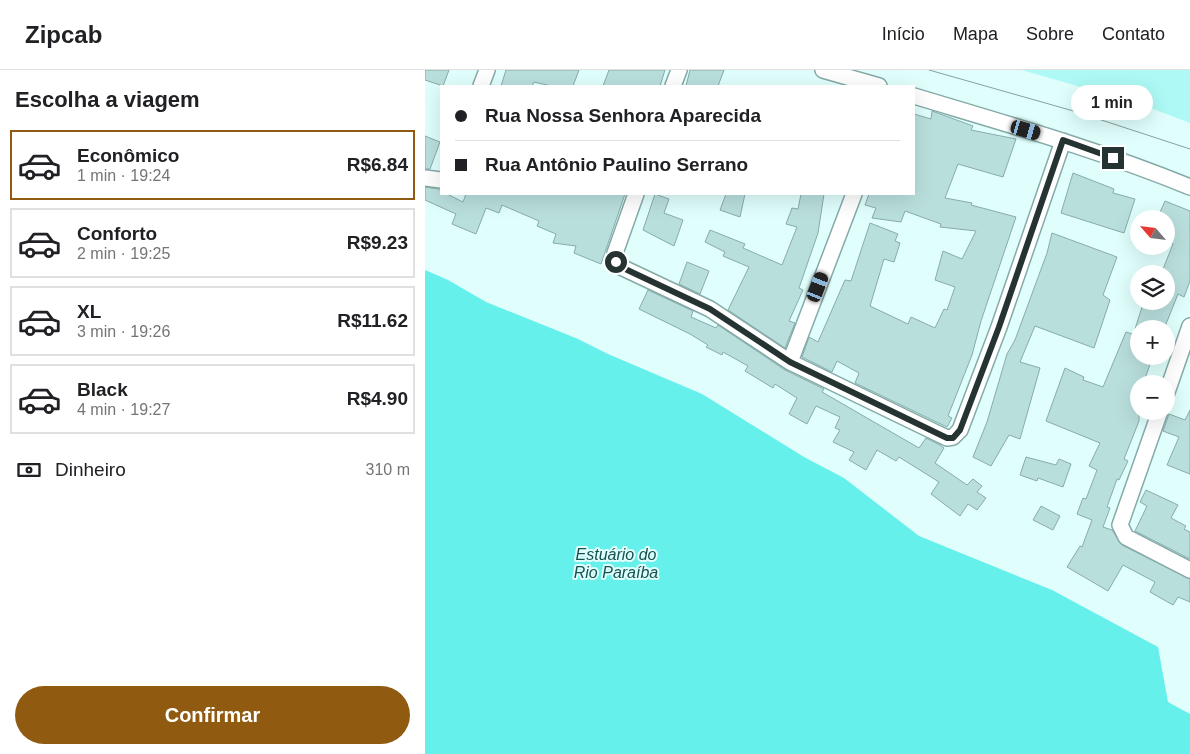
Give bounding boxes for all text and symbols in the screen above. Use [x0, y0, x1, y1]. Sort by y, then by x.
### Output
text: Zipcab [25, 21, 102, 48]
text: Início [882, 24, 925, 44]
text: Mapa [953, 24, 998, 44]
text: Sobre [1026, 24, 1074, 44]
text: Contato [1102, 24, 1165, 44]
callout: 1 min [1072, 86, 1154, 121]
text: Escolha a viagem [15, 87, 200, 112]
text: 1 min [1091, 94, 1133, 111]
text: Rua Nossa Senhora Aparecida [485, 105, 761, 126]
car [1009, 119, 1042, 141]
icon: car [17, 143, 62, 188]
text: Econômico [77, 145, 179, 166]
route end [1102, 147, 1124, 169]
text: R$6.84 [347, 154, 408, 175]
text: Rua Antônio Paulino Serrano [485, 154, 748, 175]
text: 1 min · 19:24 [77, 167, 170, 184]
north arrow [1130, 210, 1175, 255]
map controls [1130, 210, 1175, 420]
icon: car [17, 221, 62, 266]
text: Conforto [77, 223, 157, 244]
text: R$9.23 [347, 232, 408, 253]
text: 2 min · 19:25 [77, 245, 170, 262]
route start [605, 251, 627, 273]
button: layers [1130, 265, 1175, 310]
car [805, 270, 830, 304]
icon: car [17, 299, 62, 344]
text: XL [77, 301, 101, 322]
text: R$11.62 [337, 310, 408, 331]
button: + [1130, 320, 1175, 365]
text: 3 min · 19:26 [77, 323, 170, 340]
button: − [1130, 375, 1175, 420]
icon: car [17, 377, 62, 422]
text: Black [77, 379, 128, 400]
text: R$4.90 [347, 388, 408, 409]
text: 4 min · 19:27 [77, 401, 170, 418]
icon: cash [15, 456, 43, 484]
text: Dinheiro [55, 459, 126, 480]
text: 310 m [366, 461, 410, 478]
water label: Estuário do Rio Paraíba [574, 546, 658, 581]
button: Confirmar [15, 686, 410, 744]

